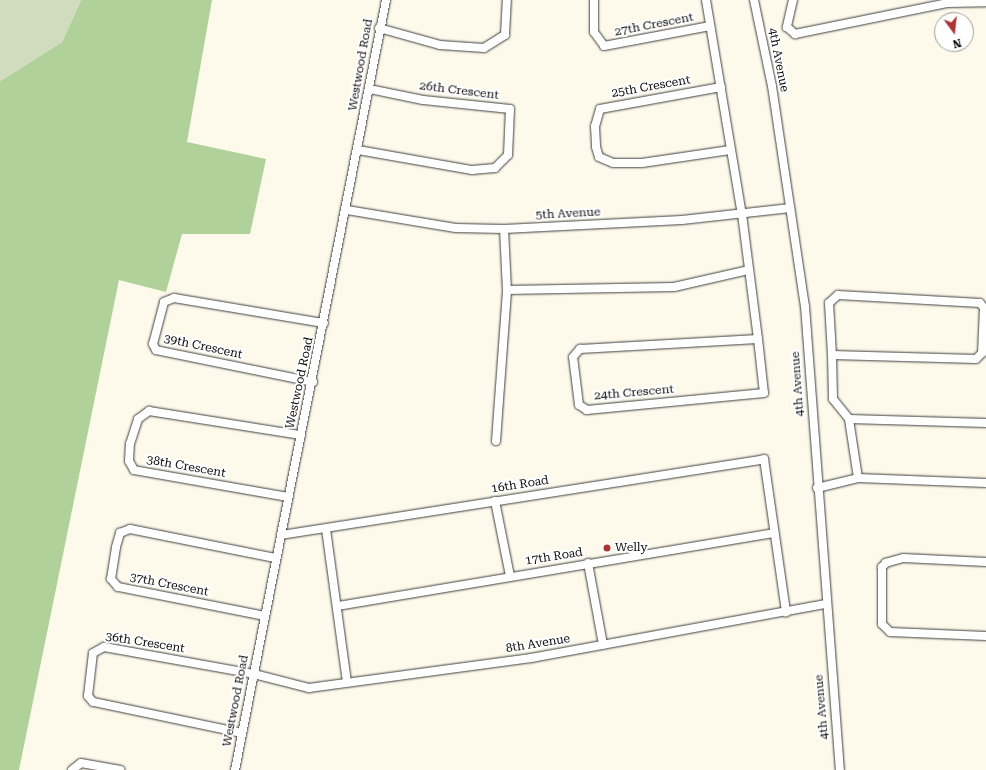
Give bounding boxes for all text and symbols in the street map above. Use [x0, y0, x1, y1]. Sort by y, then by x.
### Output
street label: 27th Crescent [613, 10, 695, 40]
north arrow [934, 12, 974, 52]
street label: Westwood Road [346, 18, 376, 112]
street label: 4th Avenue [765, 27, 791, 93]
text: N [951, 36, 963, 50]
street label: 25th Crescent [610, 73, 692, 101]
street label: 26th Crescent [418, 79, 500, 103]
street label: 5th Avenue [535, 205, 601, 223]
street label: 39th Crescent [162, 332, 244, 362]
street label: Westwood Road [283, 336, 317, 430]
street label: 4th Avenue [789, 351, 807, 417]
street label: 24th Crescent [594, 382, 674, 404]
street label: 38th Crescent [145, 453, 227, 481]
street label: 16th Road [490, 473, 550, 497]
place label: Welly [615, 541, 648, 555]
marker: Welly [602, 543, 612, 553]
street label: 17th Road [524, 545, 584, 569]
street label: 37th Crescent [128, 570, 210, 600]
street label: 36th Crescent [104, 630, 186, 656]
street label: 8th Avenue [505, 632, 571, 656]
street label: Westwood Road [220, 654, 252, 748]
street label: 4th Avenue [812, 674, 832, 740]

